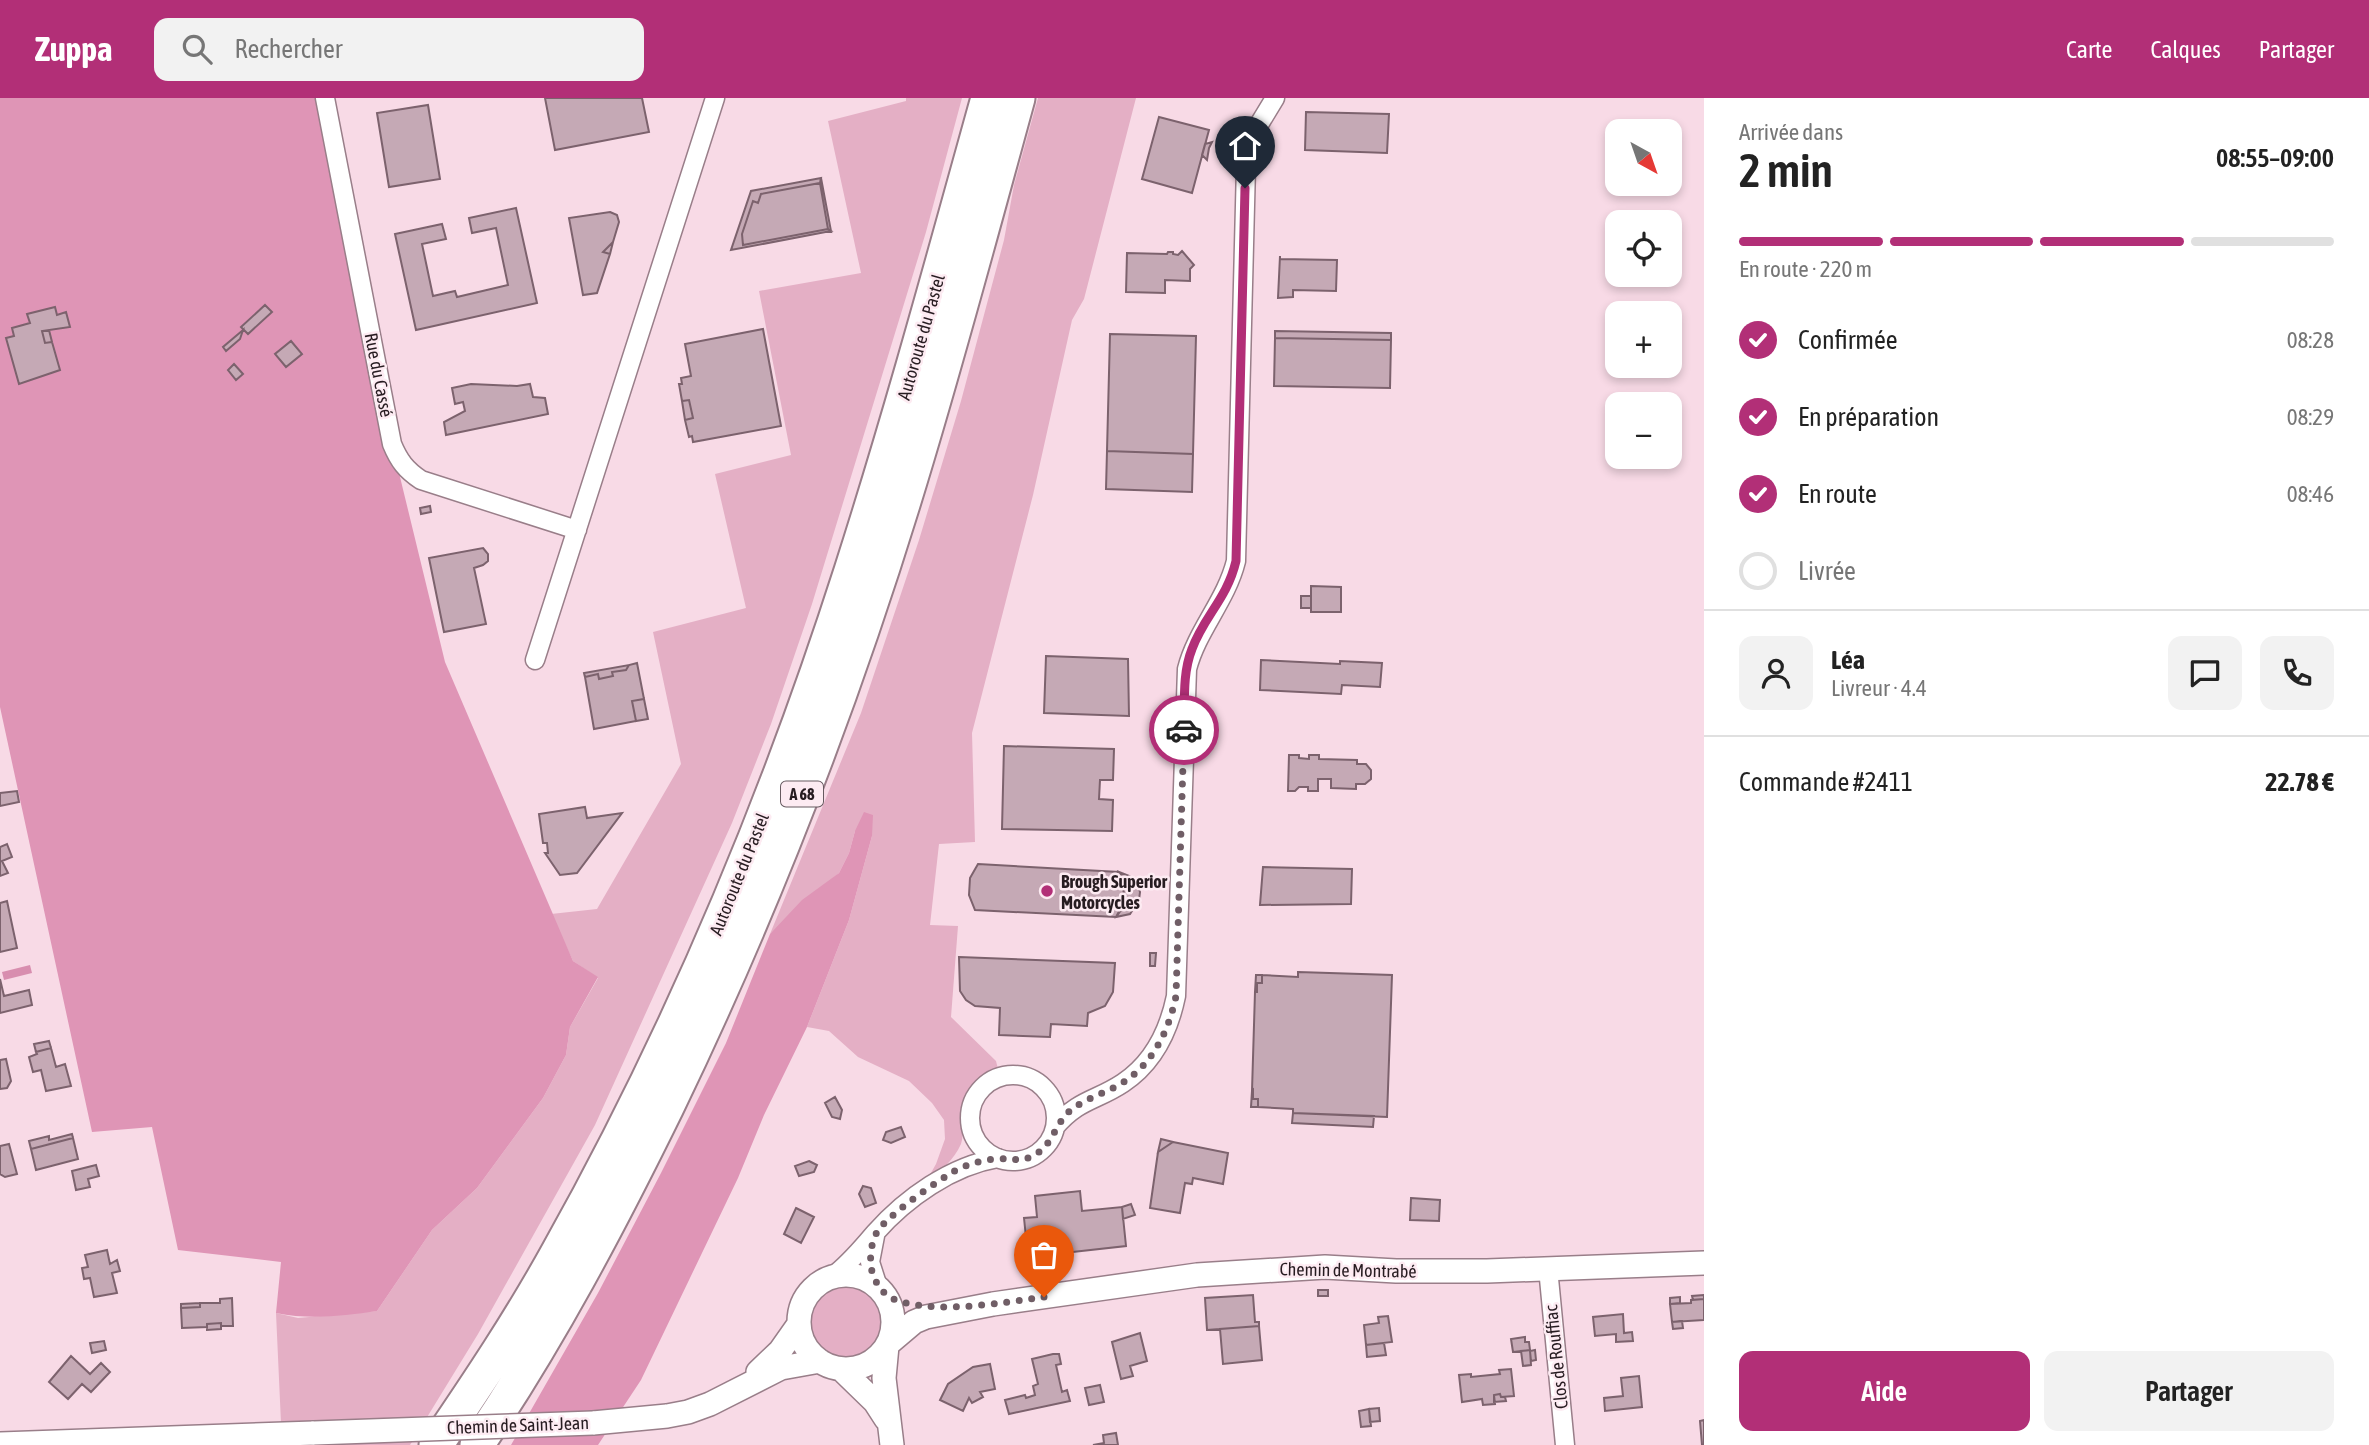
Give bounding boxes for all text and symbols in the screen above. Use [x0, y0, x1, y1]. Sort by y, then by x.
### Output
search box [154, 18, 644, 81]
text: Zuppa [35, 30, 112, 68]
icon: search [178, 30, 216, 68]
text: Rechercher [234, 34, 343, 64]
text: Carte [2066, 36, 2112, 63]
text: Calques [2150, 36, 2221, 63]
text: Partager [2259, 36, 2334, 63]
pin [1215, 116, 1275, 188]
north arrow [1605, 119, 1682, 196]
map controls [1605, 119, 1682, 469]
text: Arrivée dans [1739, 119, 1843, 145]
icon: home [1226, 127, 1264, 165]
text: 08:55–09:00 [2216, 143, 2334, 173]
text: 2 min [1739, 144, 1833, 197]
button: locate [1605, 210, 1682, 287]
text: En route · 220 m [1739, 256, 1872, 282]
street label: Autoroute du Pastel [893, 271, 949, 402]
button: + [1605, 301, 1682, 378]
icon: check [1739, 321, 1777, 359]
text: Confirmée [1798, 325, 1898, 355]
text: 08:28 [2287, 327, 2334, 353]
street label: Rue du Cassé [361, 331, 397, 419]
button: − [1605, 392, 1682, 469]
icon: check [1739, 398, 1777, 436]
text: En préparation [1798, 402, 1939, 432]
text: 08:29 [2287, 404, 2334, 430]
icon: check [1739, 475, 1777, 513]
text: En route [1798, 479, 1877, 509]
text: 08:46 [2287, 481, 2334, 507]
text: Livrée [1798, 556, 1856, 586]
button: person [1739, 636, 1813, 710]
button: chat [2168, 636, 2242, 710]
button: phone [2260, 636, 2334, 710]
text: Léa [1831, 645, 1865, 675]
text: Livreur · 4.4 [1831, 675, 1927, 701]
courier [1149, 695, 1219, 765]
icon: car [1165, 711, 1203, 749]
text: Commande #2411 [1739, 767, 1913, 797]
text: 22.78 € [2265, 767, 2334, 797]
road number: A 68 [781, 782, 823, 806]
street label: Autoroute du Pastel [705, 810, 773, 938]
place label: Brough Superior Motorcycles [1061, 871, 1168, 913]
marker: Brough Superior Motorcycles [1039, 883, 1055, 899]
pin [1014, 1225, 1074, 1297]
icon: bag [1025, 1236, 1063, 1274]
street label: Chemin de Montrabé [1279, 1258, 1417, 1282]
street label: Clos de Rouffiac [1540, 1304, 1572, 1410]
button: Aide [1739, 1351, 2030, 1431]
button: Partager [2044, 1351, 2334, 1431]
street label: Chemin de Saint-Jean [447, 1412, 589, 1438]

